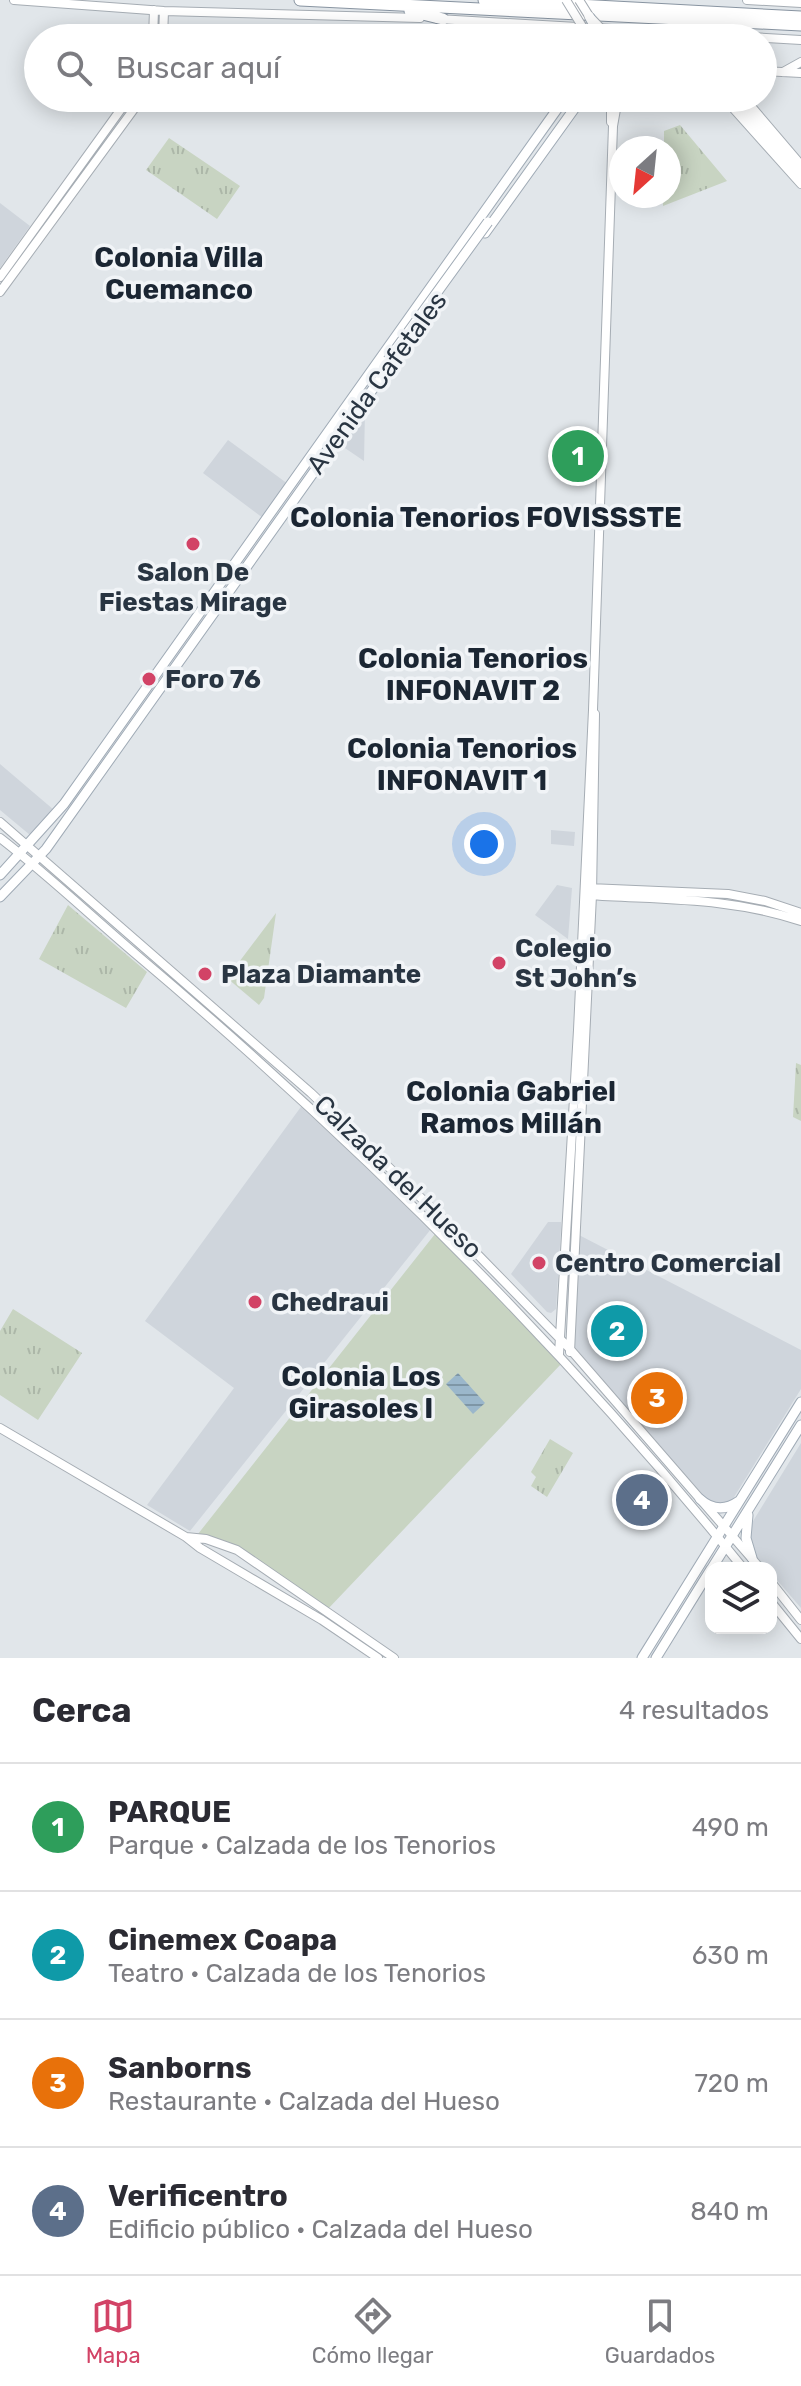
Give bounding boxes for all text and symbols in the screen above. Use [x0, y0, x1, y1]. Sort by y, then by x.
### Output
search box [24, 24, 777, 112]
icon: search [52, 46, 96, 90]
text: Buscar aquí [116, 50, 280, 86]
north arrow [609, 136, 681, 208]
district label: Colonia Villa Cuemanco [94, 241, 264, 306]
street label: Avenida Cafetales [300, 286, 454, 480]
pin: 1 [552, 426, 604, 486]
district label: Colonia Tenorios FOVISSSTE [290, 501, 682, 534]
marker: Salon De Fiestas Mirage [184, 535, 202, 553]
place label: Salon De Fiestas Mirage [99, 557, 287, 618]
district label: Colonia Tenorios INFONAVIT 2 [358, 642, 588, 707]
place label: Foro 76 [165, 664, 261, 695]
marker: Foro 76 [140, 670, 158, 688]
district label: Colonia Tenorios INFONAVIT 1 [347, 732, 577, 797]
your location [464, 824, 504, 864]
place label: Colegio St John’s [515, 933, 637, 994]
marker: Colegio St John’s [490, 954, 508, 972]
place label: Plaza Diamante [221, 959, 421, 990]
marker: Plaza Diamante [196, 965, 214, 983]
district label: Colonia Gabriel Ramos Millán [406, 1075, 616, 1140]
street label: Calzada del Hueso [308, 1089, 488, 1265]
place label: Centro Comercial [555, 1248, 781, 1279]
marker: Centro Comercial [530, 1254, 548, 1272]
place label: Chedraui [271, 1287, 389, 1318]
marker: Chedraui [246, 1293, 264, 1311]
pin: 2 [591, 1301, 643, 1361]
district label: Colonia Los Girasoles I [281, 1360, 441, 1425]
pin: 3 [631, 1368, 683, 1428]
pin: 4 [616, 1470, 668, 1530]
map controls [705, 1562, 777, 1634]
button: layers [705, 1562, 777, 1634]
text: Cerca [32, 1690, 131, 1731]
text: 4 resultados [619, 1695, 769, 1726]
text: PARQUE [108, 1794, 231, 1830]
text: 1 [52, 1812, 64, 1843]
text: 490 m [692, 1812, 769, 1843]
text: Parque · Calzada de los Tenorios [108, 1830, 496, 1861]
text: Cinemex Coapa [108, 1922, 337, 1958]
text: 2 [50, 1940, 66, 1971]
text: 630 m [692, 1940, 769, 1971]
text: Teatro · Calzada de los Tenorios [108, 1958, 486, 1989]
text: Sanborns [108, 2050, 252, 2086]
text: 3 [49, 2068, 67, 2099]
text: 720 m [694, 2068, 769, 2099]
text: Restaurante · Calzada del Hueso [108, 2086, 500, 2117]
text: Verificentro [108, 2178, 288, 2214]
text: 4 [49, 2196, 67, 2227]
text: 840 m [690, 2196, 769, 2227]
text: Edificio público · Calzada del Hueso [108, 2214, 533, 2245]
tab: Mapa [86, 2294, 141, 2369]
tab: Cómo llegar [312, 2294, 433, 2369]
tab: Guardados [605, 2294, 715, 2369]

